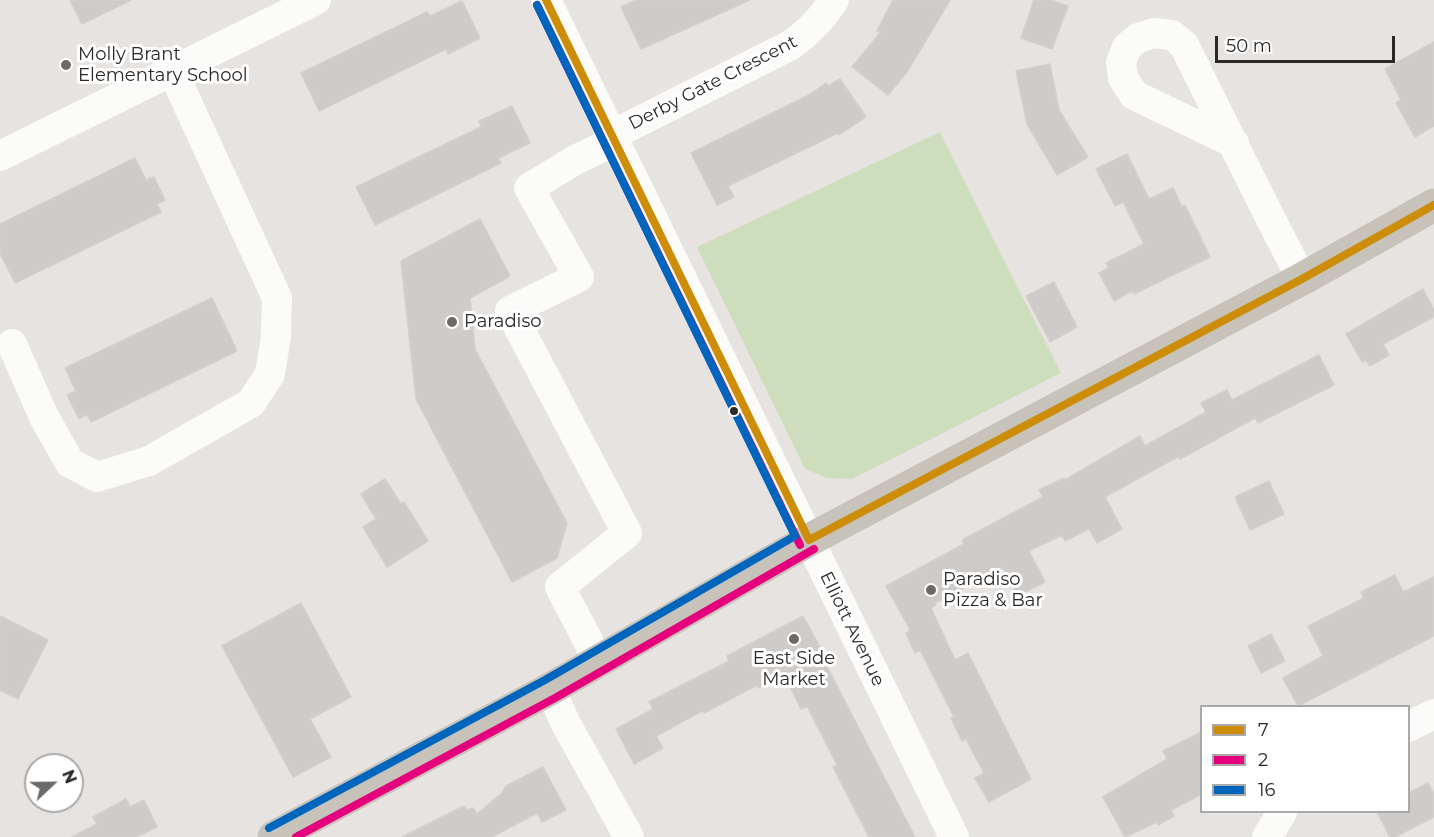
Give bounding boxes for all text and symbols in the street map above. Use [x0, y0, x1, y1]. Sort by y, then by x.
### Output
scale bar [1218, 24, 1398, 62]
street label: Derby Gate Crescent [625, 31, 801, 135]
text: 50 m [1226, 35, 1272, 57]
place label: Molly Brant Elementary School [78, 44, 248, 86]
marker: Molly Brant Elementary School [59, 58, 73, 72]
place label: Paradiso [464, 311, 541, 333]
marker: Paradiso [445, 315, 459, 329]
unlabelled marker [728, 405, 740, 417]
street label: Elliott Avenue [815, 568, 889, 690]
place label: Paradiso Pizza & Bar [943, 569, 1043, 612]
marker: Paradiso Pizza & Bar [924, 583, 938, 597]
marker: East Side Market [787, 632, 801, 646]
place label: East Side Market [753, 648, 835, 690]
legend [1200, 705, 1410, 813]
text: 7 [1258, 719, 1269, 741]
text: 2 [1258, 749, 1268, 771]
north arrow [24, 753, 84, 813]
text: N [58, 767, 81, 786]
text: 16 [1258, 779, 1275, 801]

